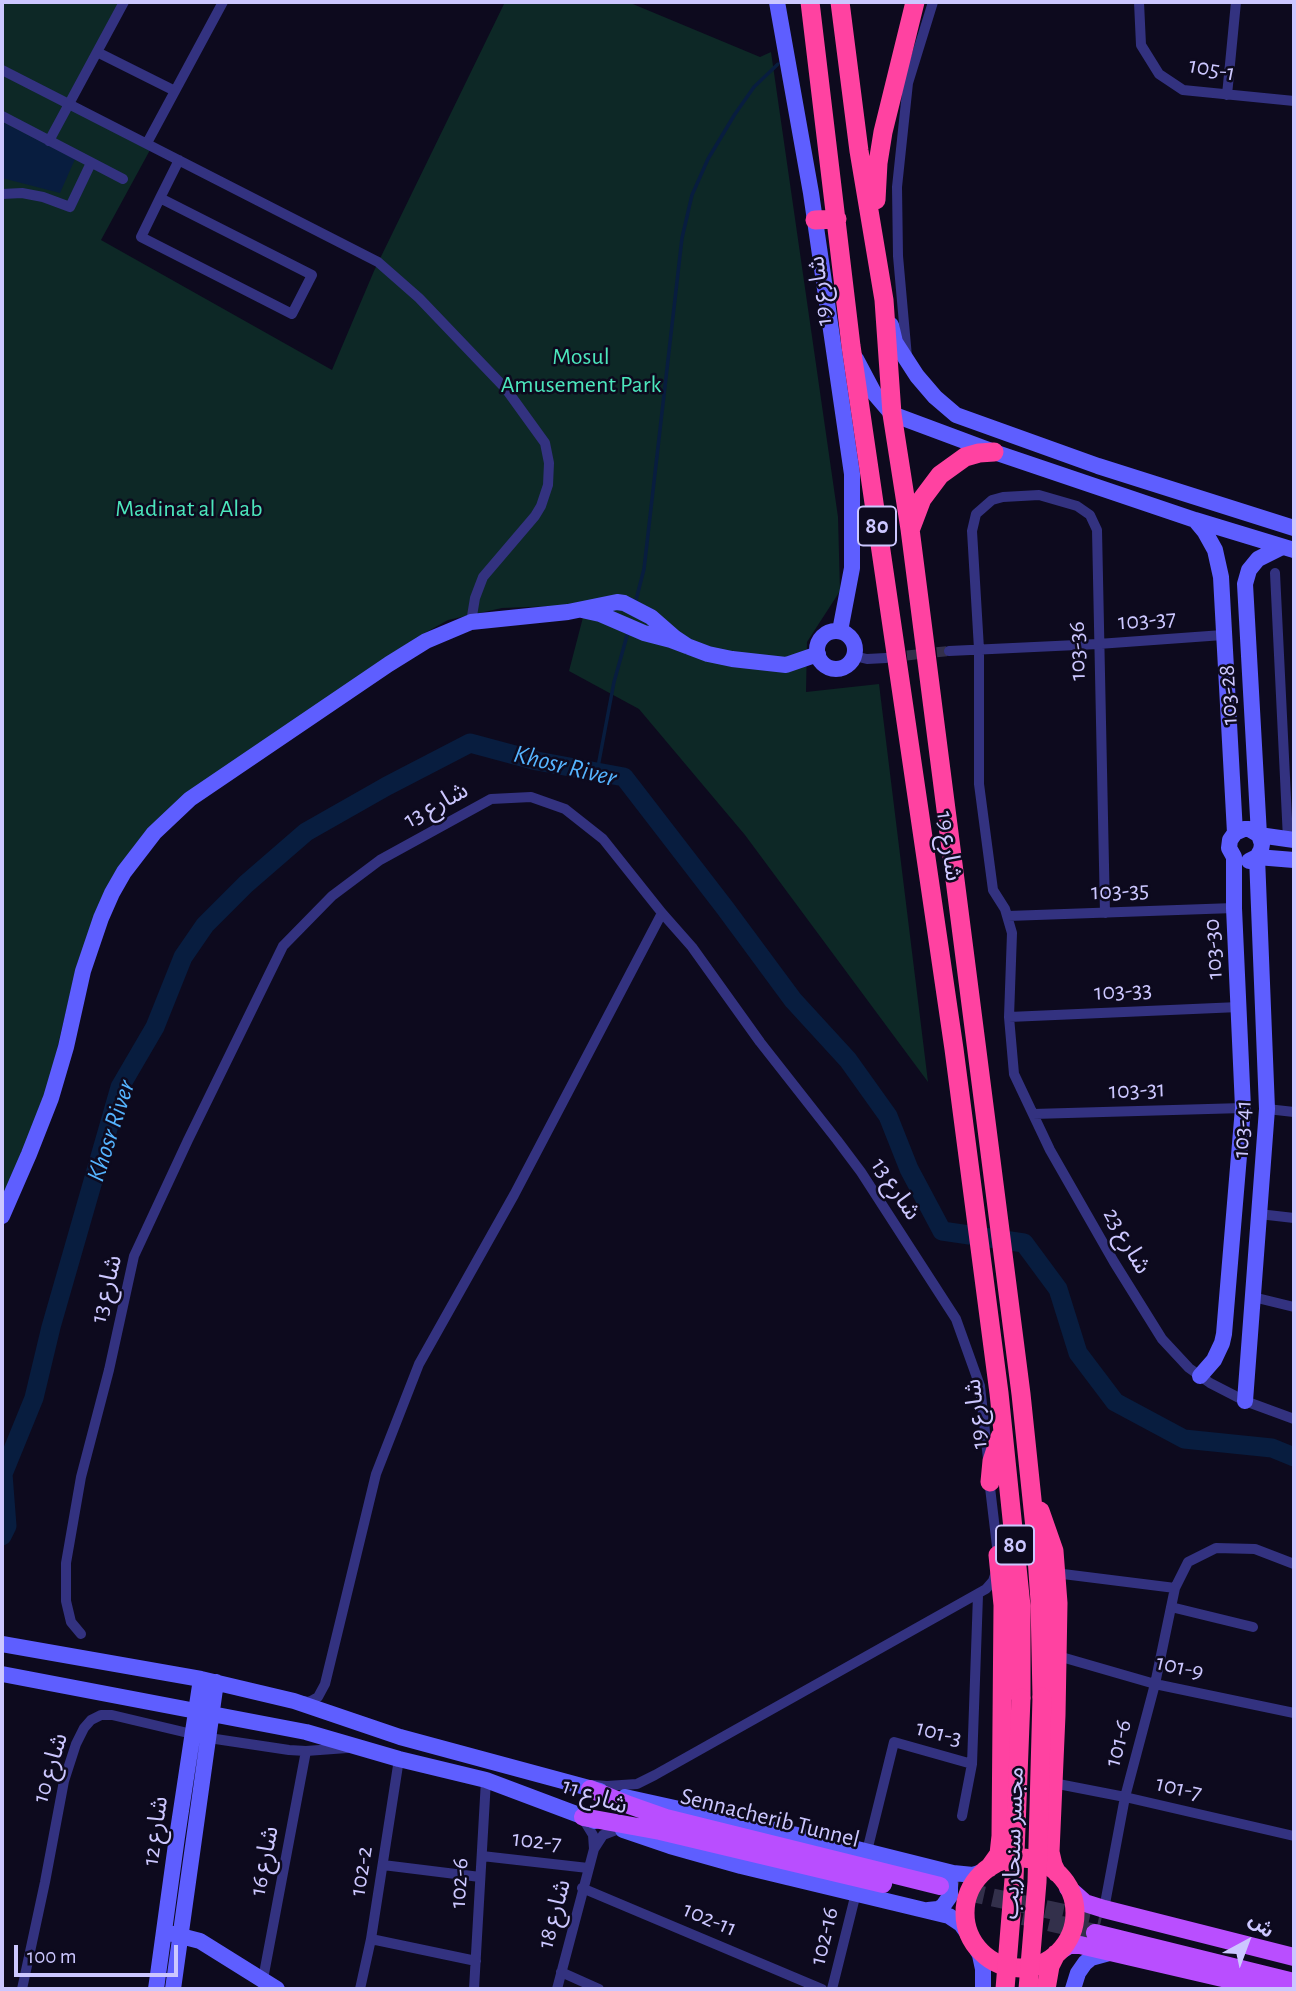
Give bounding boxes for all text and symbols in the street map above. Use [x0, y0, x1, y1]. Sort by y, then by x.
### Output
street label: 105-1 [1186, 50, 1238, 88]
street label: شارع 19 [801, 254, 839, 328]
park label: Mosul Amusement Park [501, 343, 661, 399]
park label: Madinat al Alab [115, 495, 263, 523]
road number: 80 [858, 506, 896, 546]
street label: 103-37 [1117, 604, 1177, 636]
street label: 103-36 [1062, 621, 1092, 681]
street label: 103-28 [1212, 664, 1244, 726]
water label: Khosr River [510, 738, 620, 794]
street label: شارع 13 [399, 776, 473, 834]
street label: شارع 19 [930, 809, 968, 883]
street label: 103-35 [1090, 876, 1150, 906]
street label: 103-30 [1197, 918, 1229, 980]
street label: 103-33 [1093, 975, 1153, 1007]
street label: 103-31 [1108, 1075, 1166, 1105]
water label: Khosr River [80, 1076, 142, 1186]
street label: 103-41 [1226, 1099, 1258, 1159]
street label: شارع 13 [865, 1152, 927, 1226]
street label: شارع 23 [1097, 1203, 1157, 1279]
street label: شارع 13 [84, 1252, 128, 1326]
street label: شارع 19 [958, 1378, 994, 1450]
road number: 80 [996, 1526, 1034, 1564]
street label: 101-9 [1153, 1648, 1207, 1686]
street label: 101-3 [913, 1713, 965, 1753]
street label: 101-6 [1098, 1716, 1138, 1770]
street label: شارع 10 [26, 1730, 74, 1806]
street label: مجسر سنحاريب [996, 1766, 1030, 1920]
street label: 101-7 [1153, 1769, 1205, 1807]
street label: شارع 11 [559, 1771, 631, 1821]
street label: Sennacherib Tunnel [677, 1782, 863, 1854]
street label: شارع 12 [136, 1794, 174, 1868]
street label: شارع 16 [243, 1824, 285, 1898]
street label: 102-7 [511, 1824, 563, 1858]
street label: 102-2 [343, 1844, 379, 1898]
street label: 102-6 [443, 1857, 475, 1909]
street label: شارع 18 [531, 1876, 577, 1952]
street label: 102-11 [679, 1895, 741, 1943]
street label: 102-16 [803, 1904, 845, 1968]
north arrow [1212, 1907, 1282, 1977]
text: ش [1245, 1910, 1277, 1941]
scale bar [18, 1932, 182, 1976]
text: 100 m [27, 1946, 77, 1967]

